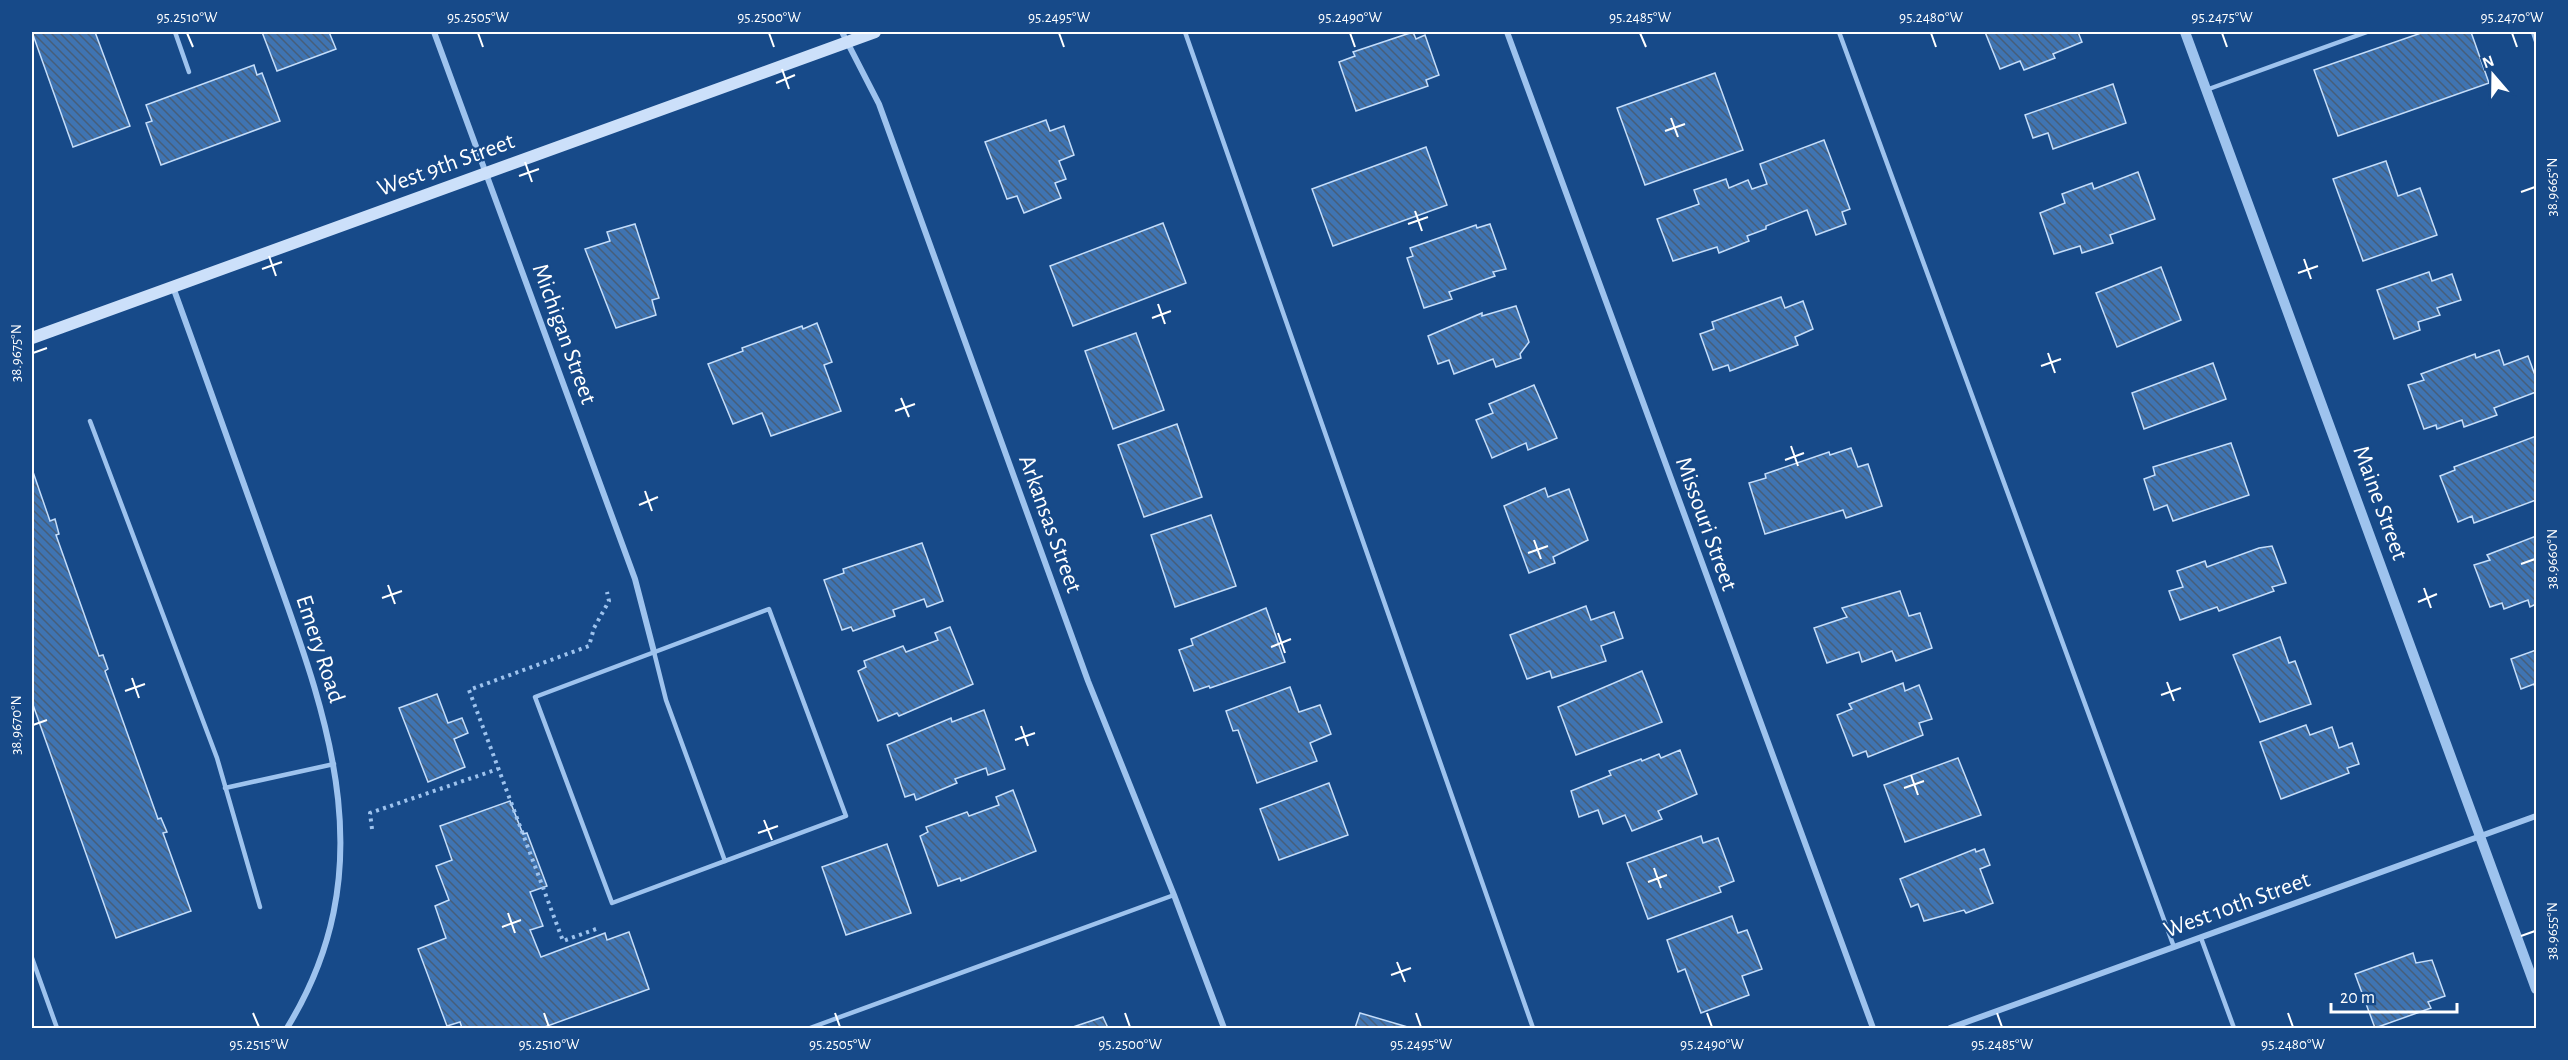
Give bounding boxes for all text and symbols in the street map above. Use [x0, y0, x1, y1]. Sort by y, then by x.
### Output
text: 95.2510°W [157, 10, 218, 25]
text: 95.2505°W [447, 10, 510, 25]
text: 95.2500°W [737, 10, 801, 25]
text: 95.2495°W [1028, 10, 1091, 25]
text: 95.2490°W [1318, 10, 1382, 25]
text: 95.2485°W [1609, 10, 1672, 25]
text: 95.2480°W [1899, 10, 1964, 25]
text: 95.2475°W [2191, 10, 2253, 25]
text: 95.2470°W [2481, 10, 2544, 25]
north arrow [2463, 45, 2523, 105]
text: N [2480, 52, 2496, 71]
street label: West 9th Street [374, 129, 518, 201]
text: 38.9665°N [2545, 158, 2560, 216]
street label: Michigan Street [528, 261, 601, 408]
text: 38.9675°N [9, 324, 24, 382]
street label: Maine Street [2348, 443, 2412, 564]
street label: Arkansas Street [1014, 452, 1086, 596]
street label: Missouri Street [1671, 454, 1741, 594]
text: 38.9660°N [2545, 529, 2560, 589]
street label: Emery Road [291, 592, 349, 706]
text: 38.9670°N [9, 695, 24, 755]
street label: West 10th Street [2161, 867, 2314, 943]
text: 38.9655°N [2545, 902, 2560, 960]
scale bar [2331, 976, 2457, 1014]
text: 20 m [2340, 989, 2375, 1007]
text: 95.2515°W [229, 1037, 289, 1052]
text: 95.2510°W [519, 1037, 580, 1052]
text: 95.2505°W [809, 1037, 872, 1052]
text: 95.2500°W [1098, 1037, 1162, 1052]
text: 95.2495°W [1390, 1037, 1453, 1052]
text: 95.2490°W [1680, 1037, 1744, 1052]
text: 95.2485°W [1971, 1037, 2034, 1052]
text: 95.2480°W [2261, 1037, 2326, 1052]

